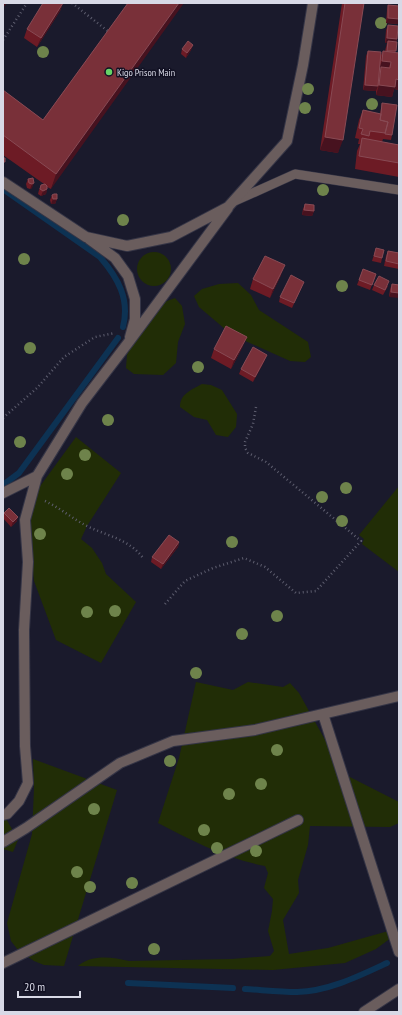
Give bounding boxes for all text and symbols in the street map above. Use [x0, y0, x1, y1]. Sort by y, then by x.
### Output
place label: Kigo Prison Main [117, 66, 175, 79]
marker: Kigo Prison Main [104, 67, 114, 77]
scale bar [18, 973, 80, 999]
text: 20 m [24, 979, 45, 994]

